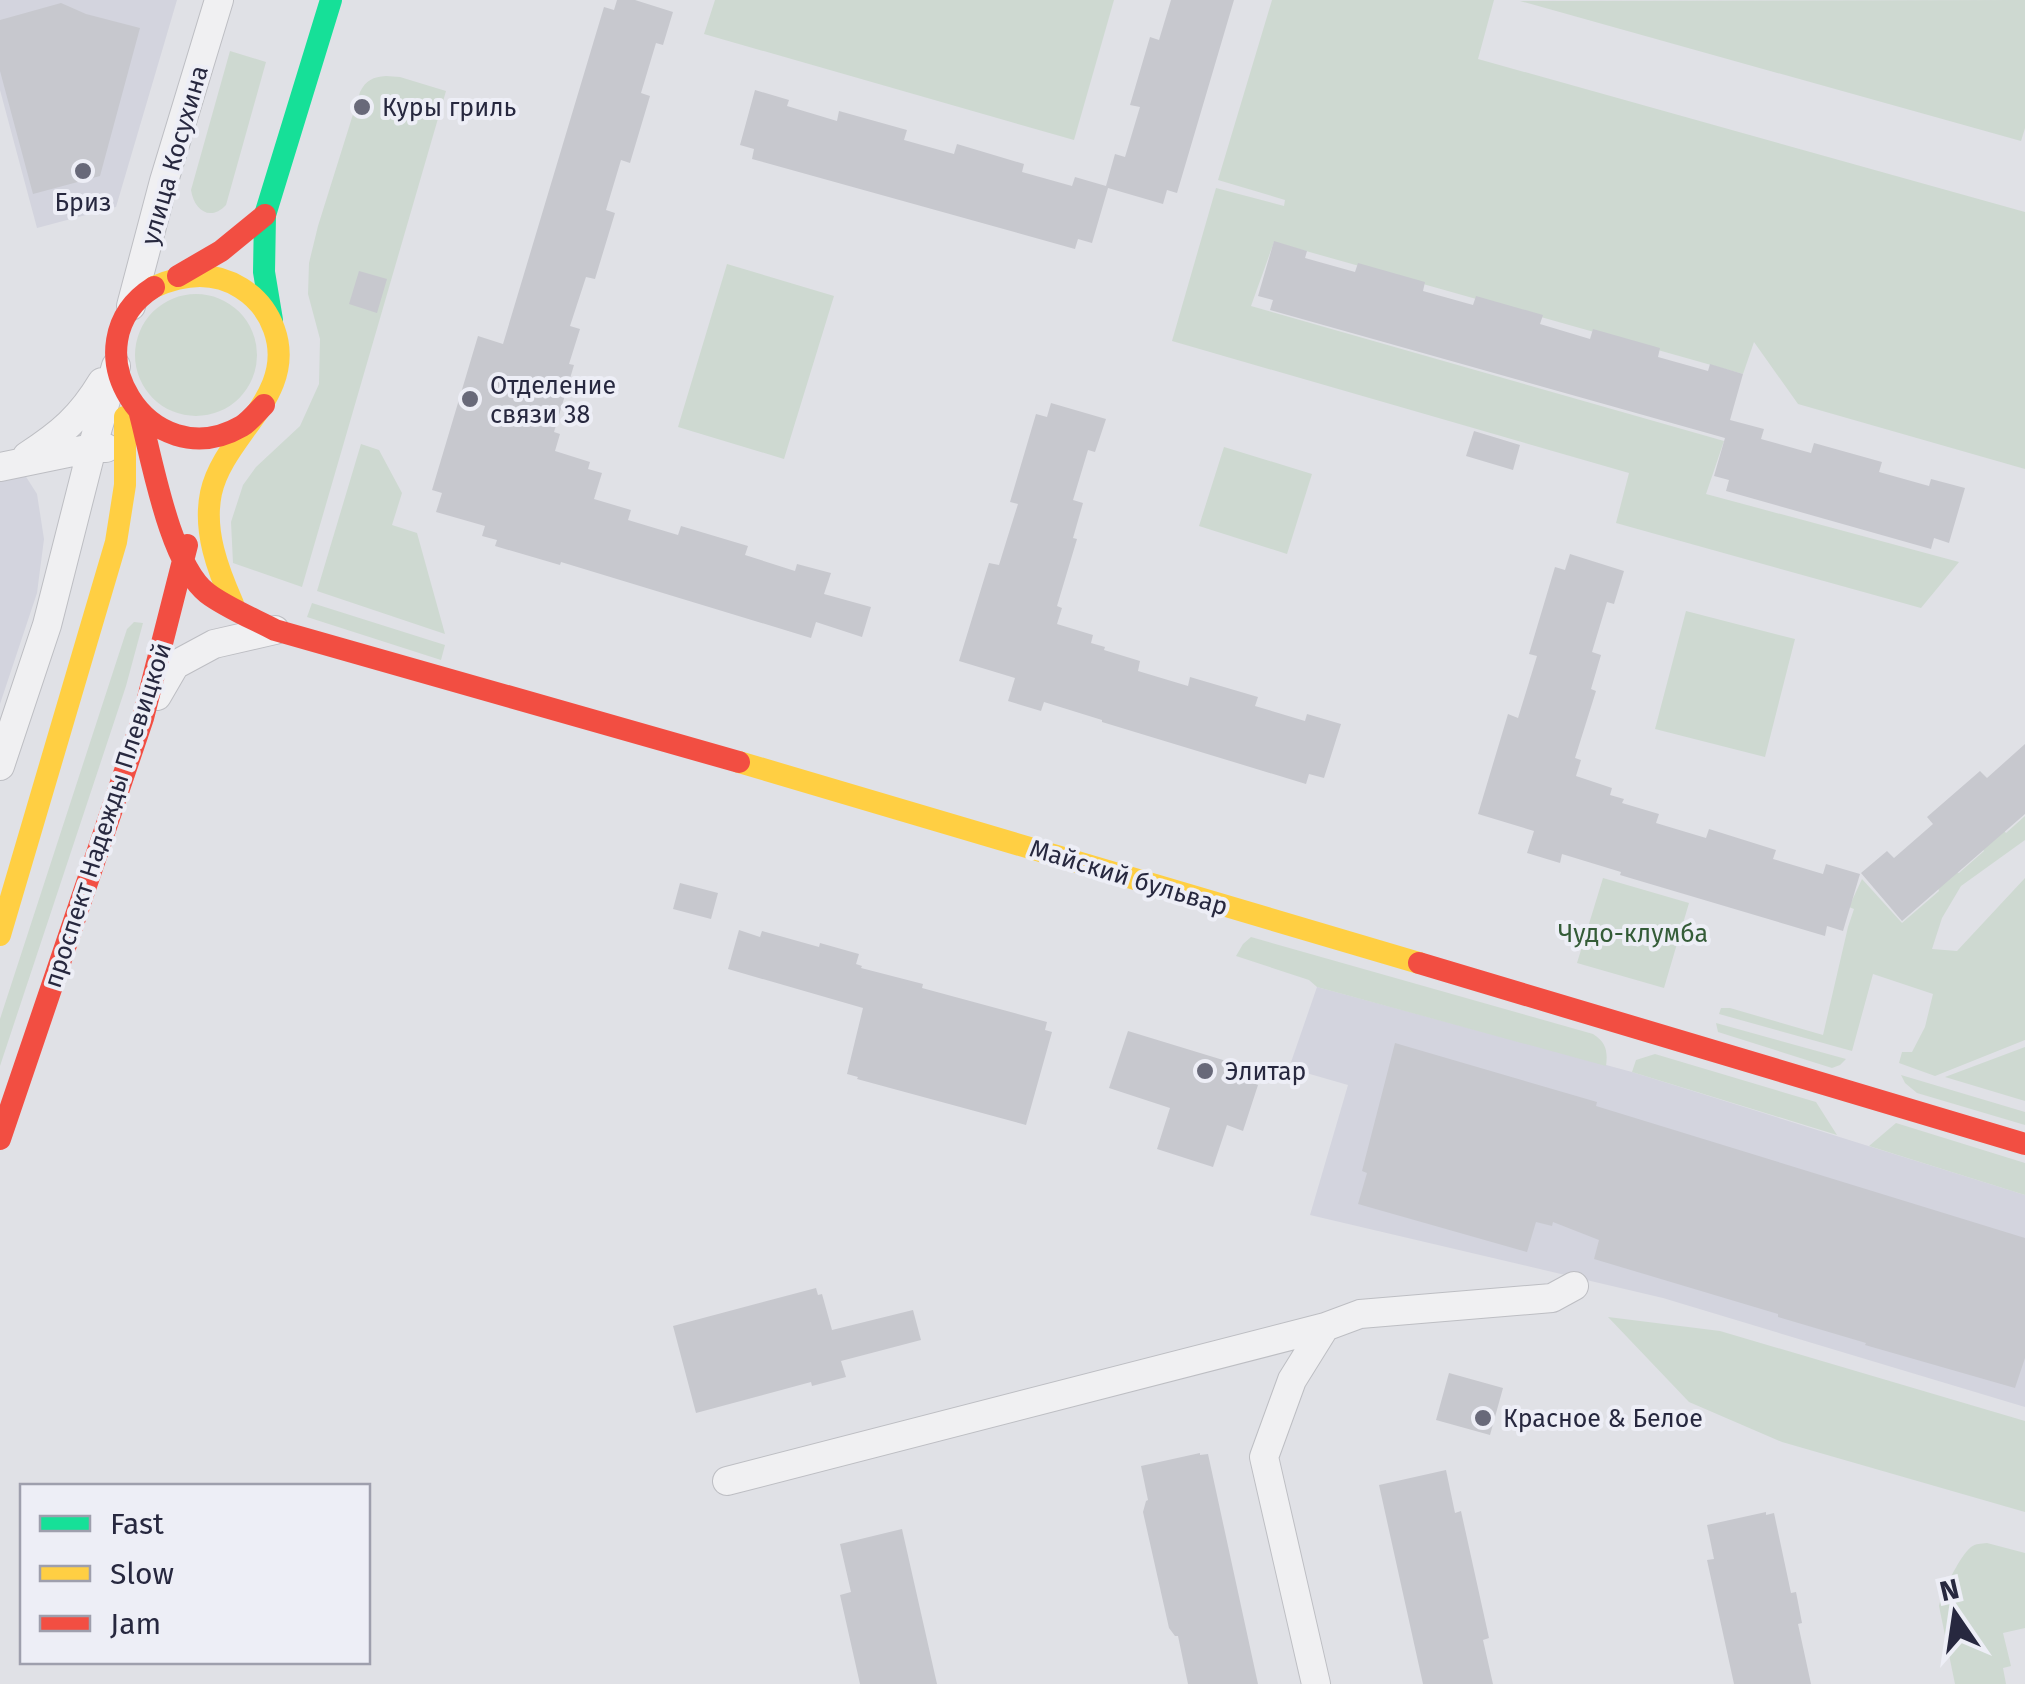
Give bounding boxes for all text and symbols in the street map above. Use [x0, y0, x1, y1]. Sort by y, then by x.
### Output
street label: улица Косухина [135, 62, 215, 248]
place label: Куры гриль [382, 93, 517, 123]
marker: Куры гриль [351, 96, 373, 118]
marker: Бриз [72, 160, 94, 182]
place label: Бриз [55, 188, 111, 218]
place label: Отделение связи 38 [490, 371, 616, 430]
marker: Отделение связи 38 [459, 388, 481, 410]
street label: проспект Надежды Плевицкой [38, 639, 178, 992]
street label: Майский бульвар [1026, 834, 1231, 922]
park label: Чудо-клумба [1558, 919, 1708, 949]
place label: Элитар [1225, 1057, 1306, 1087]
marker: Элитар [1194, 1060, 1216, 1082]
place label: Красное & Белое [1503, 1404, 1703, 1434]
marker: Красное & Белое [1472, 1407, 1494, 1429]
legend [20, 1484, 370, 1664]
text: Fast [110, 1506, 164, 1542]
text: Slow [110, 1556, 174, 1592]
north arrow [1905, 1564, 2005, 1664]
text: N [1937, 1572, 1962, 1608]
text: Jam [110, 1606, 161, 1642]

